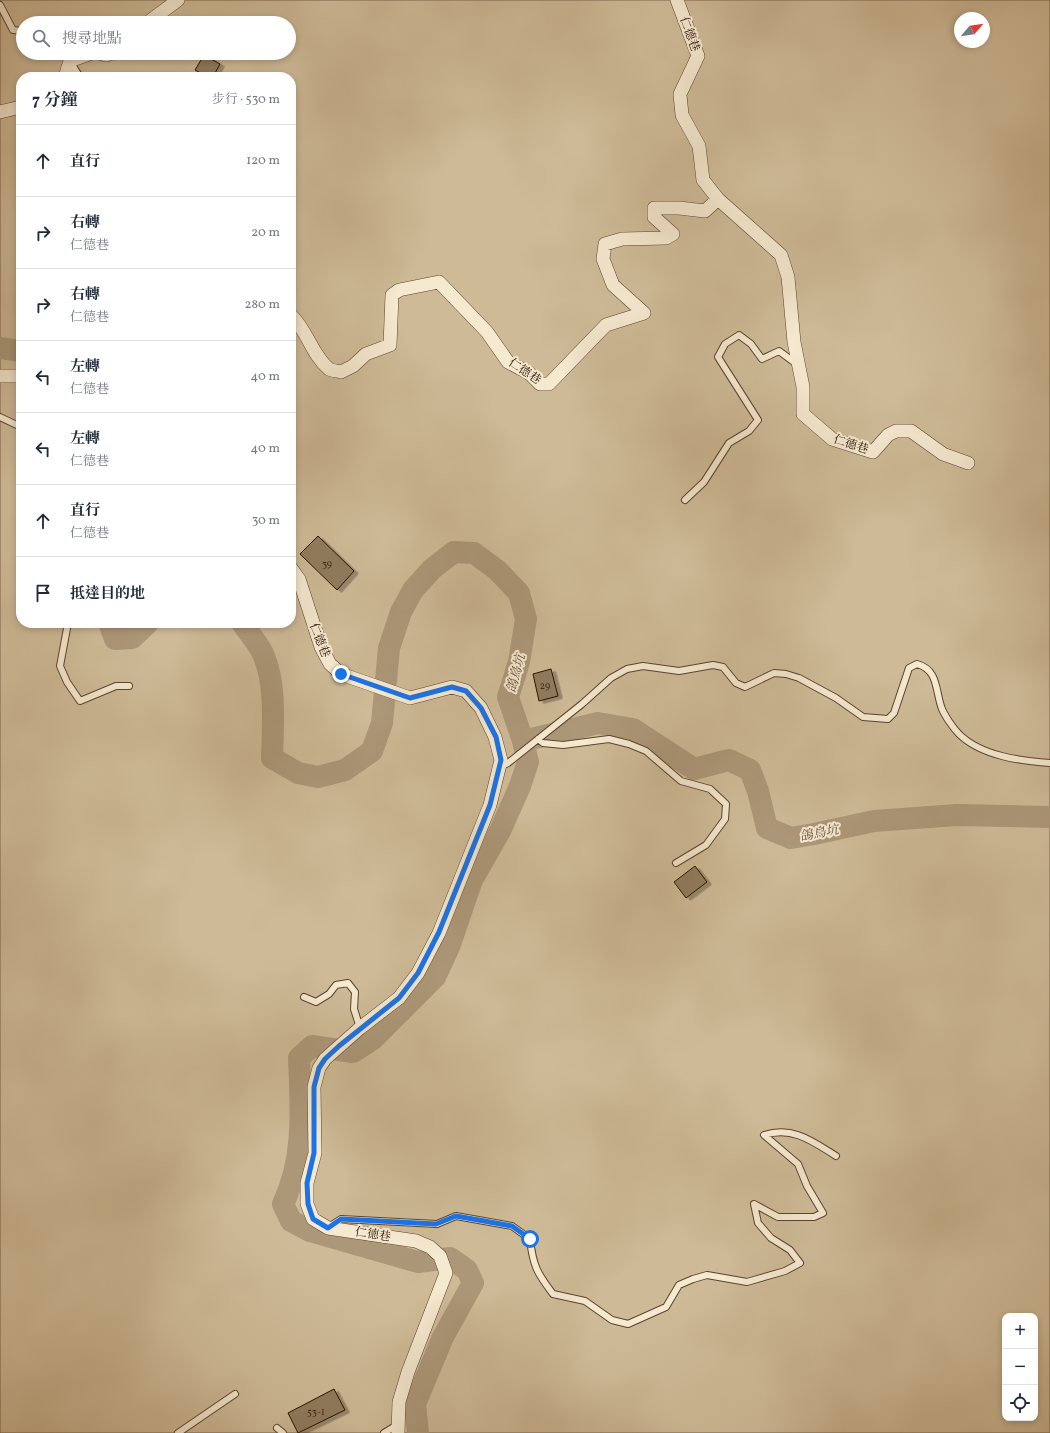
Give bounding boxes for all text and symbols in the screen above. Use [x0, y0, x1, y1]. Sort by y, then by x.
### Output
north arrow [954, 12, 990, 48]
street label: 仁德巷 [675, 15, 703, 54]
search box [16, 16, 296, 60]
icon: search [30, 27, 52, 49]
text: 搜尋地點 [62, 29, 122, 50]
text: 7 分鐘 [32, 89, 78, 112]
text: 步行 · 530 m [212, 91, 280, 109]
icon: ahead [32, 150, 54, 172]
text: 直行 [70, 152, 100, 173]
text: 120 m [246, 152, 280, 170]
text: 右轉 [70, 213, 100, 234]
icon: right [32, 222, 54, 244]
text: 20 m [251, 224, 280, 242]
text: 仁德巷 [70, 237, 109, 255]
text: 右轉 [70, 285, 100, 306]
icon: right [32, 294, 54, 316]
text: 280 m [244, 296, 280, 314]
text: 仁德巷 [70, 309, 109, 327]
street label: 仁德巷 [505, 355, 544, 389]
text: 左轉 [70, 357, 100, 378]
icon: left [32, 366, 54, 388]
text: 40 m [251, 368, 280, 386]
text: 仁德巷 [70, 381, 109, 399]
text: 左轉 [70, 429, 100, 450]
street label: 仁德巷 [831, 432, 870, 458]
icon: left [32, 438, 54, 460]
text: 40 m [251, 440, 280, 458]
text: 仁德巷 [70, 453, 109, 471]
text: 直行 [70, 501, 100, 522]
icon: ahead [32, 510, 54, 532]
text: 30 m [252, 512, 280, 530]
text: 仁德巷 [70, 525, 109, 543]
house number: 39 [322, 557, 332, 571]
icon: arrive [32, 582, 54, 604]
text: 抵達目的地 [70, 584, 145, 605]
street label: 仁德巷 [305, 621, 333, 660]
water label: 鴿鳥坑 [503, 650, 531, 695]
route end [332, 665, 350, 683]
house number: 29 [540, 679, 550, 693]
water label: 鴿鳥坑 [799, 821, 842, 847]
street label: 仁德巷 [354, 1224, 392, 1246]
route start [521, 1230, 539, 1248]
map controls [1002, 1313, 1038, 1421]
button: + [1002, 1313, 1038, 1349]
button: − [1002, 1349, 1038, 1385]
button: locate [1002, 1385, 1038, 1421]
house number: 53-1 [307, 1405, 325, 1419]

